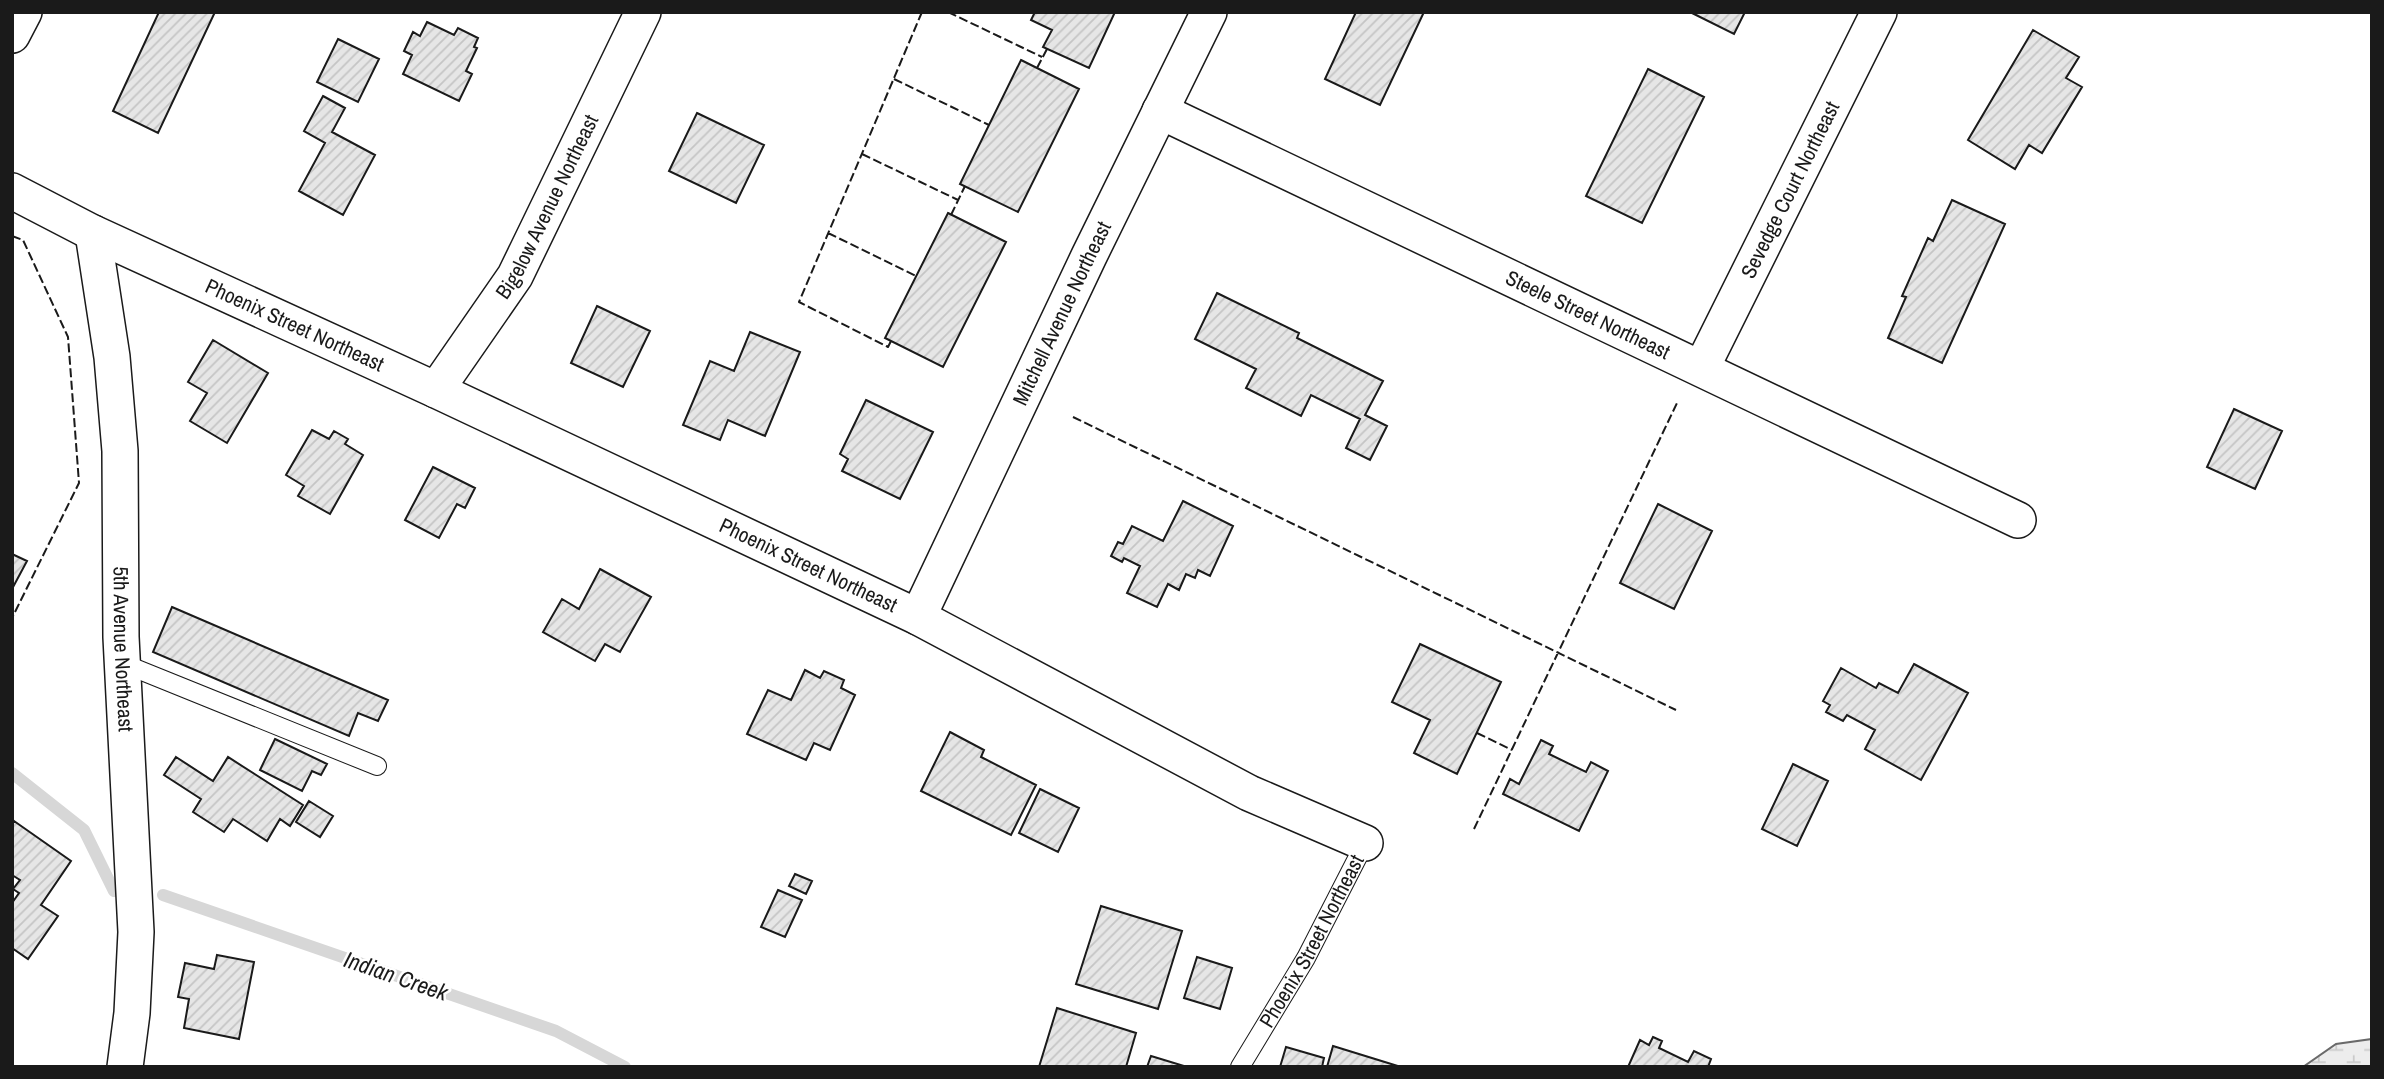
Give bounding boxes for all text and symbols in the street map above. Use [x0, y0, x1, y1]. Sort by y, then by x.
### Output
street label: Sevedge Court Northeast [1734, 96, 1846, 283]
street label: Bigelow Avenue Northeast [488, 109, 605, 305]
street label: Mitchell Avenue Northeast [1005, 216, 1118, 410]
street label: Steele Street Northeast [1501, 263, 1675, 366]
street label: Phoenix Street Northeast [201, 271, 389, 378]
street label: Phoenix Street Northeast [715, 511, 902, 619]
street label: 5th Avenue Northeast [107, 566, 141, 733]
street label: Phoenix Street Northeast [1252, 849, 1371, 1033]
water label: Indian Creek [340, 943, 454, 1008]

